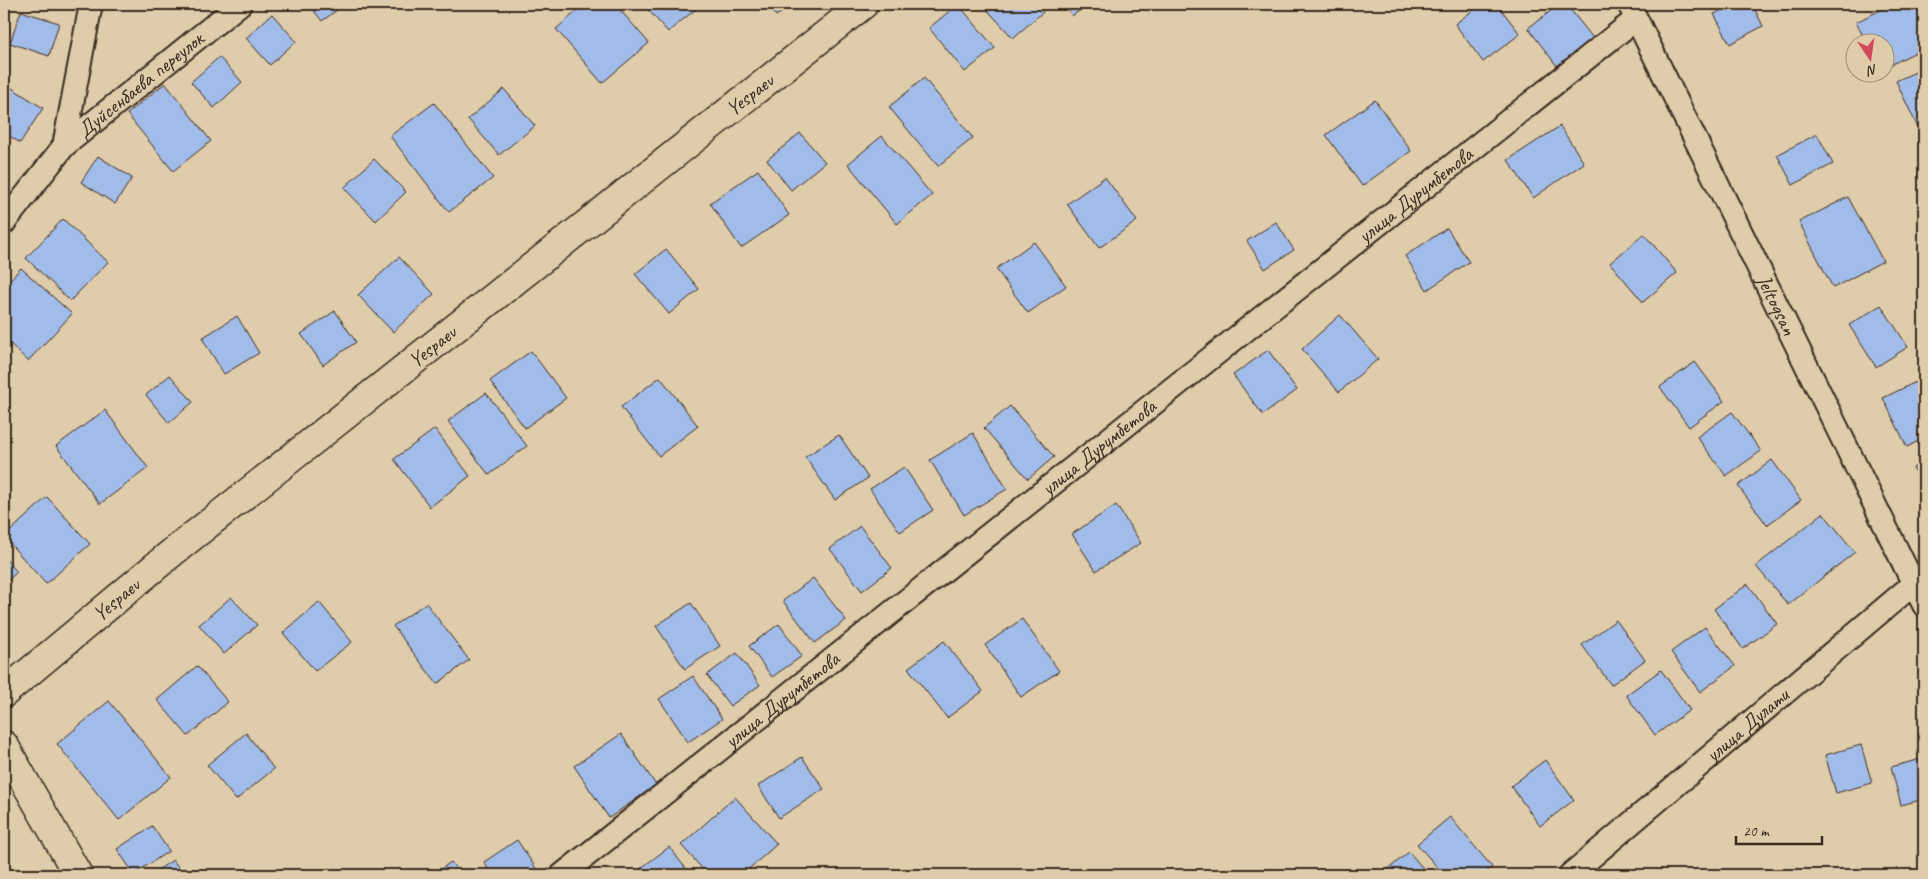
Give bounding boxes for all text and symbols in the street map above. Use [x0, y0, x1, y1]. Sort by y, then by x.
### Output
street label: Дуйсенбаева переулок [72, 24, 211, 143]
north arrow [1846, 32, 1896, 82]
text: N [1864, 61, 1879, 80]
street label: Yespaev [721, 67, 780, 122]
street label: улица Дурумбетова [1351, 140, 1479, 250]
street label: Jeltoqsan [1750, 269, 1803, 340]
street label: Yespaev [403, 318, 463, 373]
street label: улица Дурумбетова [1034, 393, 1162, 502]
street label: Yespaev [87, 571, 146, 627]
street label: улица Дурумбетова [717, 645, 846, 755]
street label: улица Дулати [1699, 681, 1796, 769]
scale bar [1736, 814, 1822, 846]
text: 20 m [1743, 822, 1770, 841]

